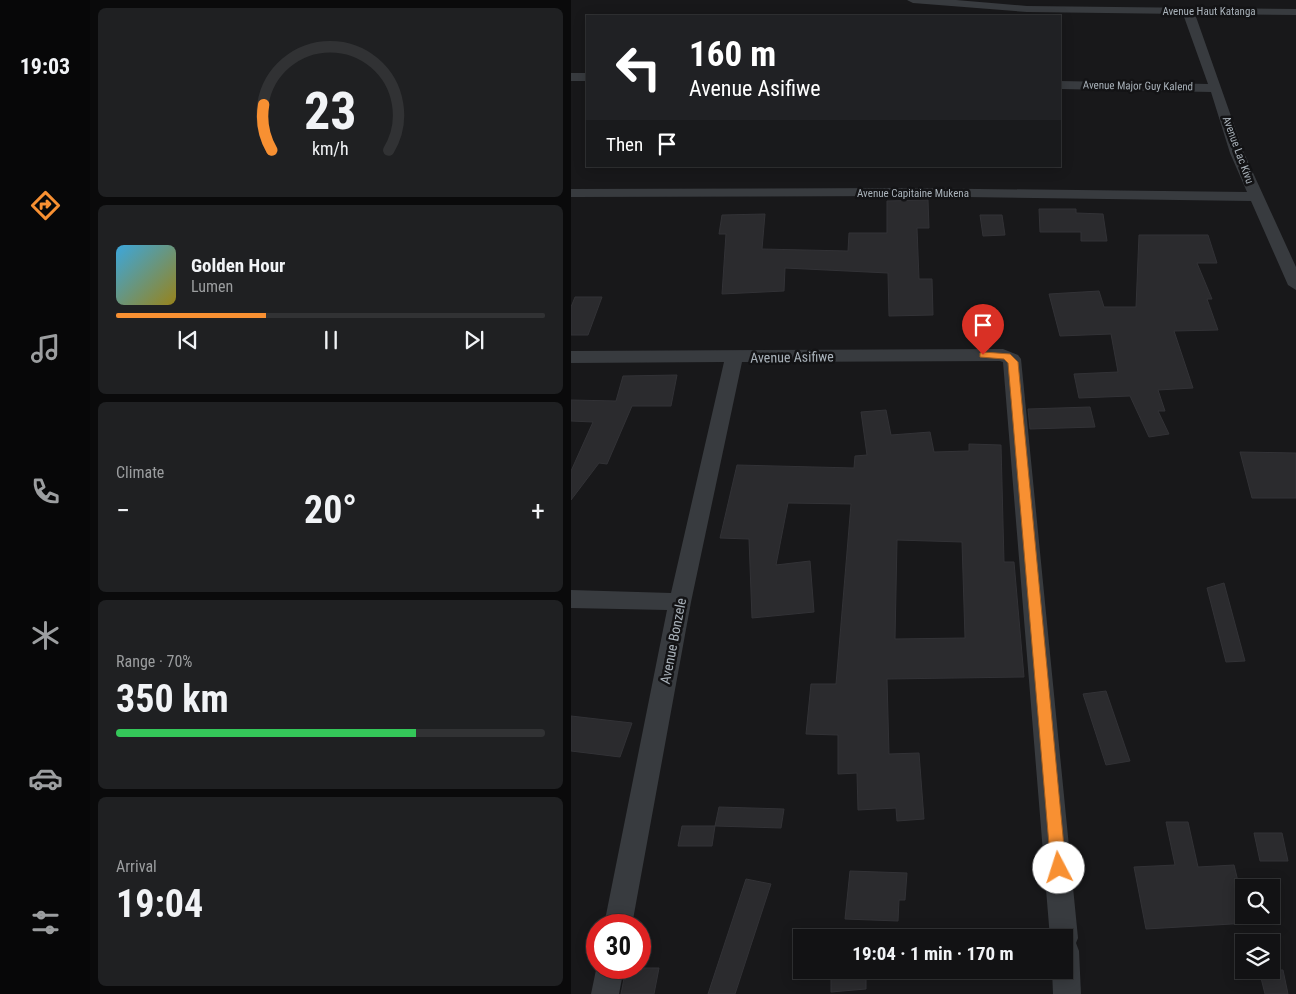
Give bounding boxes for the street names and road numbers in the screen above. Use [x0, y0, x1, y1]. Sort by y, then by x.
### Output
street label: Avenue Haut Katanga [1162, 5, 1256, 18]
street label: Avenue Major Guy Kalend [1083, 79, 1193, 93]
street label: Avenue Lac Kivu [1220, 114, 1256, 186]
street label: Avenue Capitaine Mukena [857, 187, 969, 200]
street label: Avenue Asifiwe [750, 348, 834, 366]
street label: Avenue Bonzele [657, 596, 689, 685]

